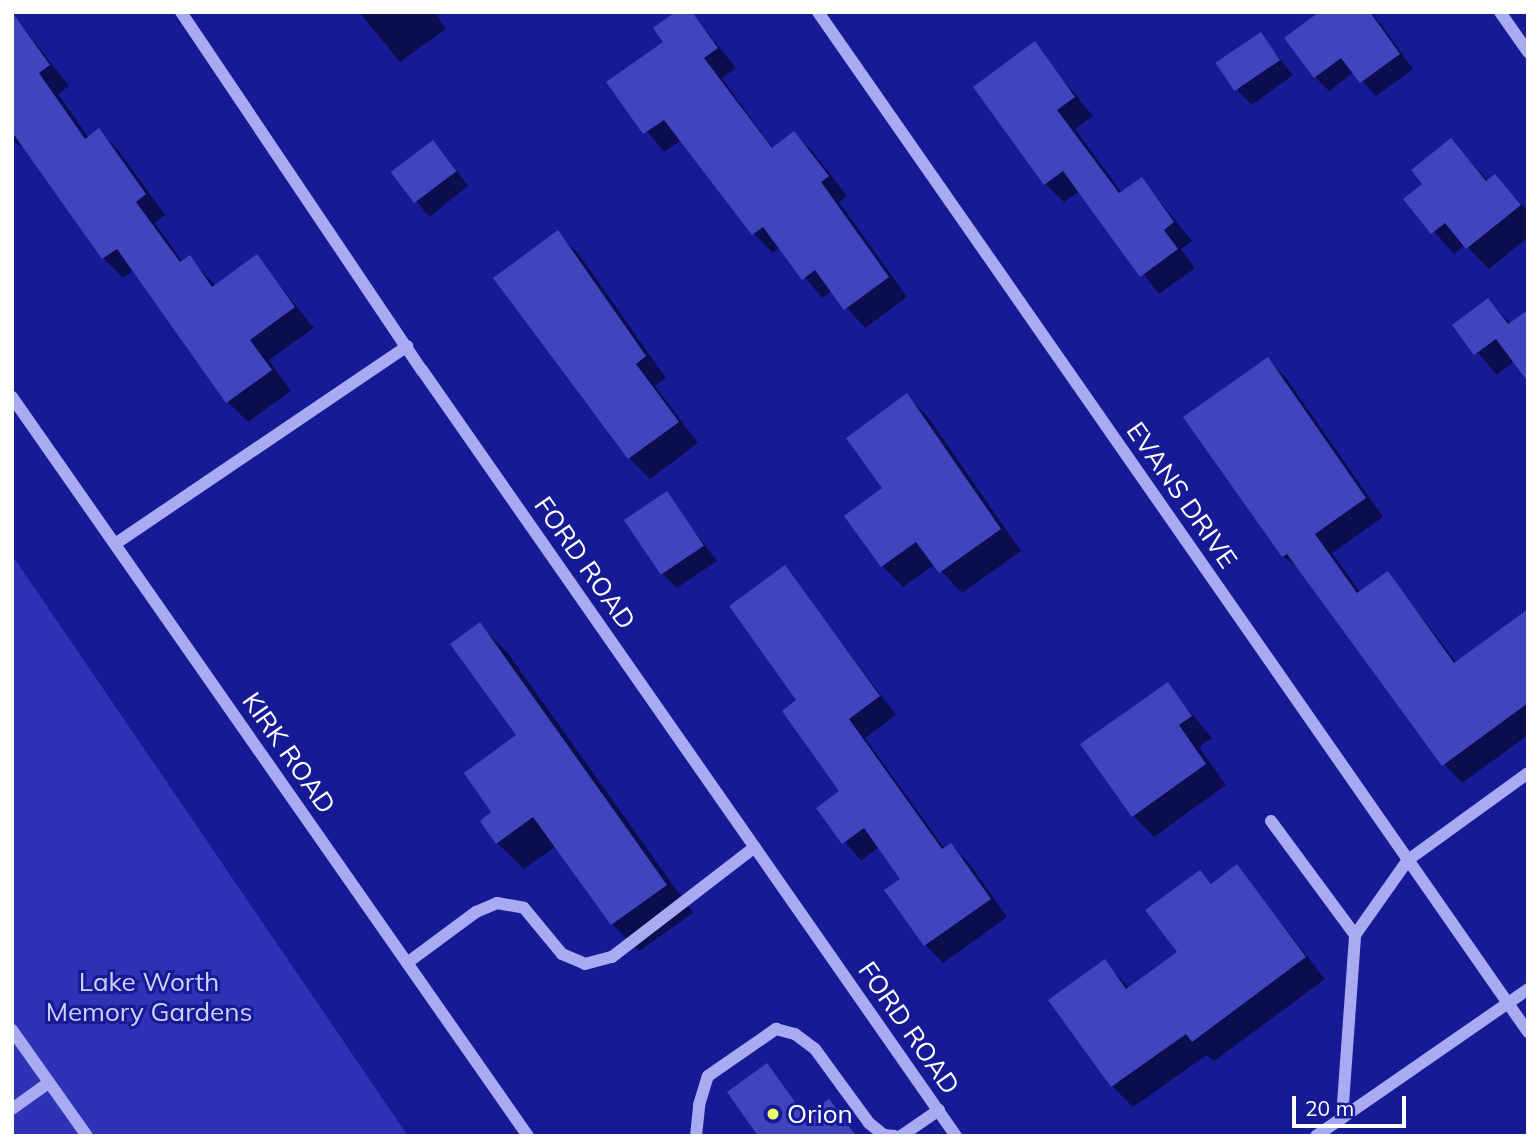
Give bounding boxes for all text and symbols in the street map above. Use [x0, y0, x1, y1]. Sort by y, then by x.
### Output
street label: EVANS DRIVE [1120, 416, 1244, 574]
street label: FORD ROAD [528, 491, 642, 635]
street label: KIRK ROAD [236, 686, 342, 820]
street label: FORD ROAD [852, 956, 966, 1100]
park label: Lake Worth Memory Gardens [46, 966, 252, 1028]
scale bar [1295, 1082, 1409, 1126]
text: 20 m [1305, 1095, 1354, 1121]
place label: Orion [787, 1098, 853, 1130]
marker: Orion [765, 1106, 781, 1122]

